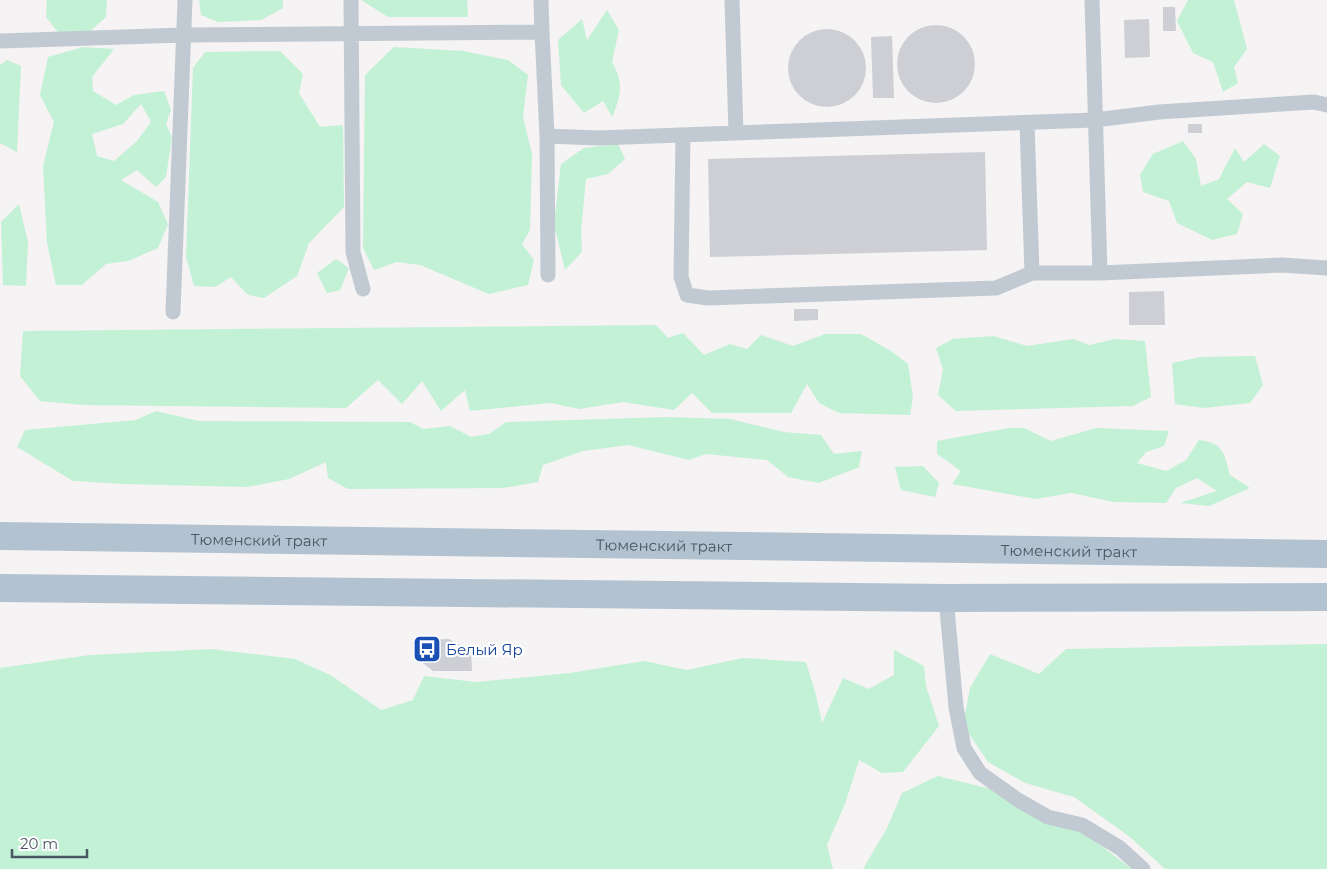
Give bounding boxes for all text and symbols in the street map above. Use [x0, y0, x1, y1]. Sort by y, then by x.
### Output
street label: Тюменский тракт [191, 529, 328, 550]
street label: Тюменский тракт [596, 535, 733, 555]
street label: Тюменский тракт [1001, 540, 1138, 561]
bus stop icon: Белый Яр [412, 634, 442, 664]
place label: Белый Яр [446, 640, 523, 659]
scale bar [12, 826, 88, 858]
text: 20 m [20, 834, 58, 853]

